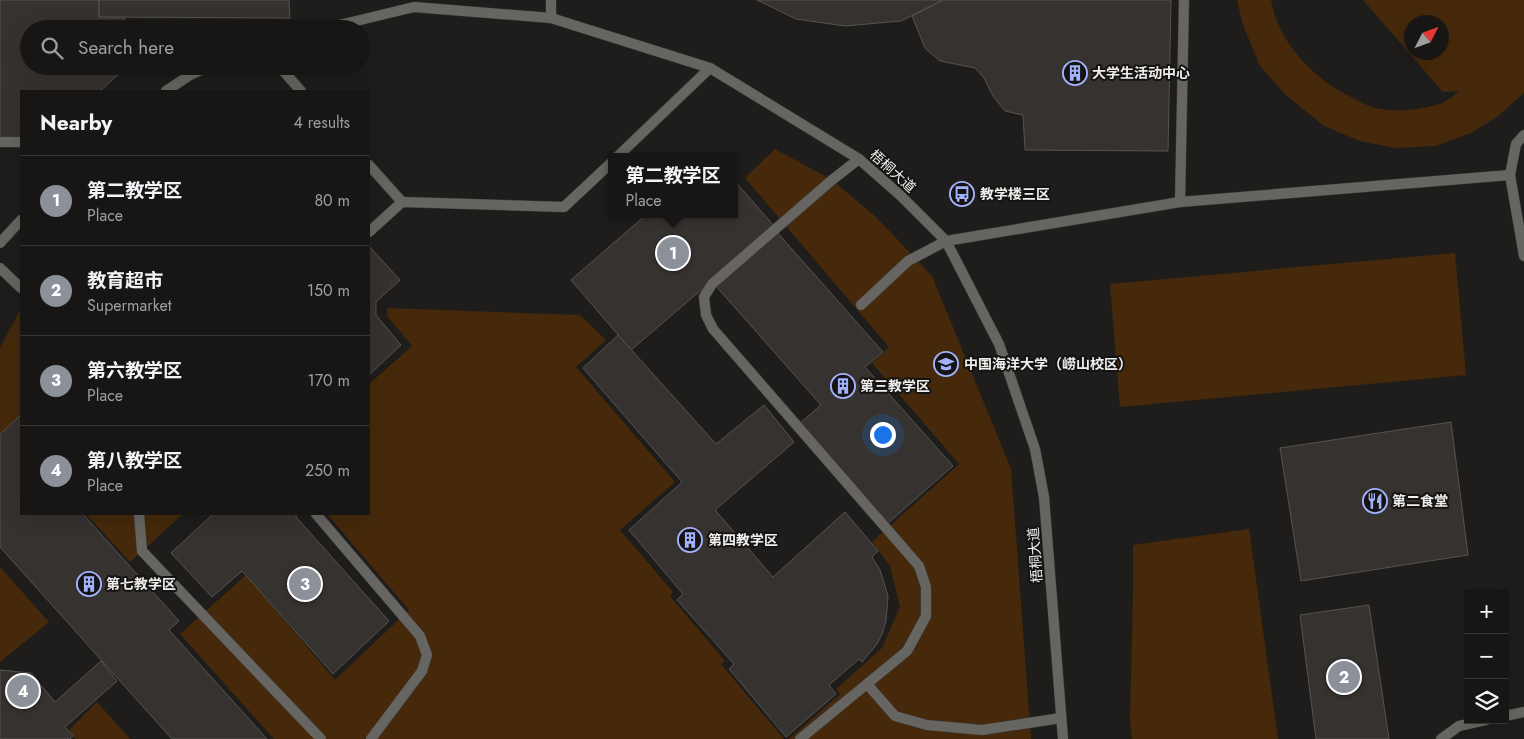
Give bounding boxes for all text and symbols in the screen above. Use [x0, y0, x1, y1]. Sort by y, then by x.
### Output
north arrow [1404, 15, 1449, 60]
search box [20, 20, 370, 75]
icon: search [38, 34, 66, 62]
text: Search here [78, 34, 174, 61]
building icon: 大学生活动中心 [1062, 60, 1088, 86]
place label: 大学生活动中心 [1092, 63, 1190, 83]
text: Nearby [40, 108, 112, 138]
text: 4 results [294, 111, 350, 134]
street label: 梧桐大道 [866, 145, 920, 197]
popup [608, 153, 738, 218]
text: 第二教学区 [625, 162, 721, 189]
text: 第二教学区 [87, 177, 182, 204]
bus stop icon: 教学楼三区 [949, 181, 975, 207]
place label: 教学楼三区 [980, 184, 1050, 204]
text: 1 [52, 189, 60, 212]
text: 80 m [314, 189, 350, 212]
text: Place [625, 189, 662, 212]
text: Place [87, 204, 123, 227]
pin: 1 [657, 234, 689, 272]
text: 教育超市 [87, 267, 163, 294]
text: 2 [51, 279, 61, 302]
text: 150 m [307, 279, 350, 302]
text: Supermarket [87, 294, 172, 317]
school or university icon: 中国海洋大学（崂山校区） [933, 351, 959, 377]
place label: 中国海洋大学（崂山校区） [964, 354, 1132, 374]
text: 第六教学区 [87, 357, 182, 384]
text: 3 [51, 369, 61, 392]
text: 170 m [308, 369, 350, 392]
building icon: 第三教学区 [830, 373, 856, 399]
place label: 第三教学区 [860, 376, 930, 396]
text: Place [87, 384, 123, 407]
your location [870, 422, 896, 448]
text: 第八教学区 [87, 447, 182, 474]
text: 4 [50, 459, 62, 482]
text: 250 m [305, 459, 350, 482]
text: Place [87, 474, 123, 497]
restaurant icon: 第二食堂 [1362, 488, 1388, 514]
place label: 第二食堂 [1392, 491, 1448, 511]
street label: 梧桐大道 [1023, 526, 1047, 584]
building icon: 第四教学区 [677, 527, 703, 553]
place label: 第四教学区 [708, 530, 778, 550]
pin: 3 [289, 565, 321, 603]
building icon: 第七教学区 [76, 571, 102, 597]
place label: 第七教学区 [106, 574, 176, 594]
map controls [1464, 589, 1509, 724]
button: + [1464, 589, 1509, 634]
button: − [1464, 634, 1509, 679]
pin: 2 [1328, 658, 1360, 696]
pin: 4 [7, 672, 39, 710]
button: layers [1464, 679, 1509, 724]

